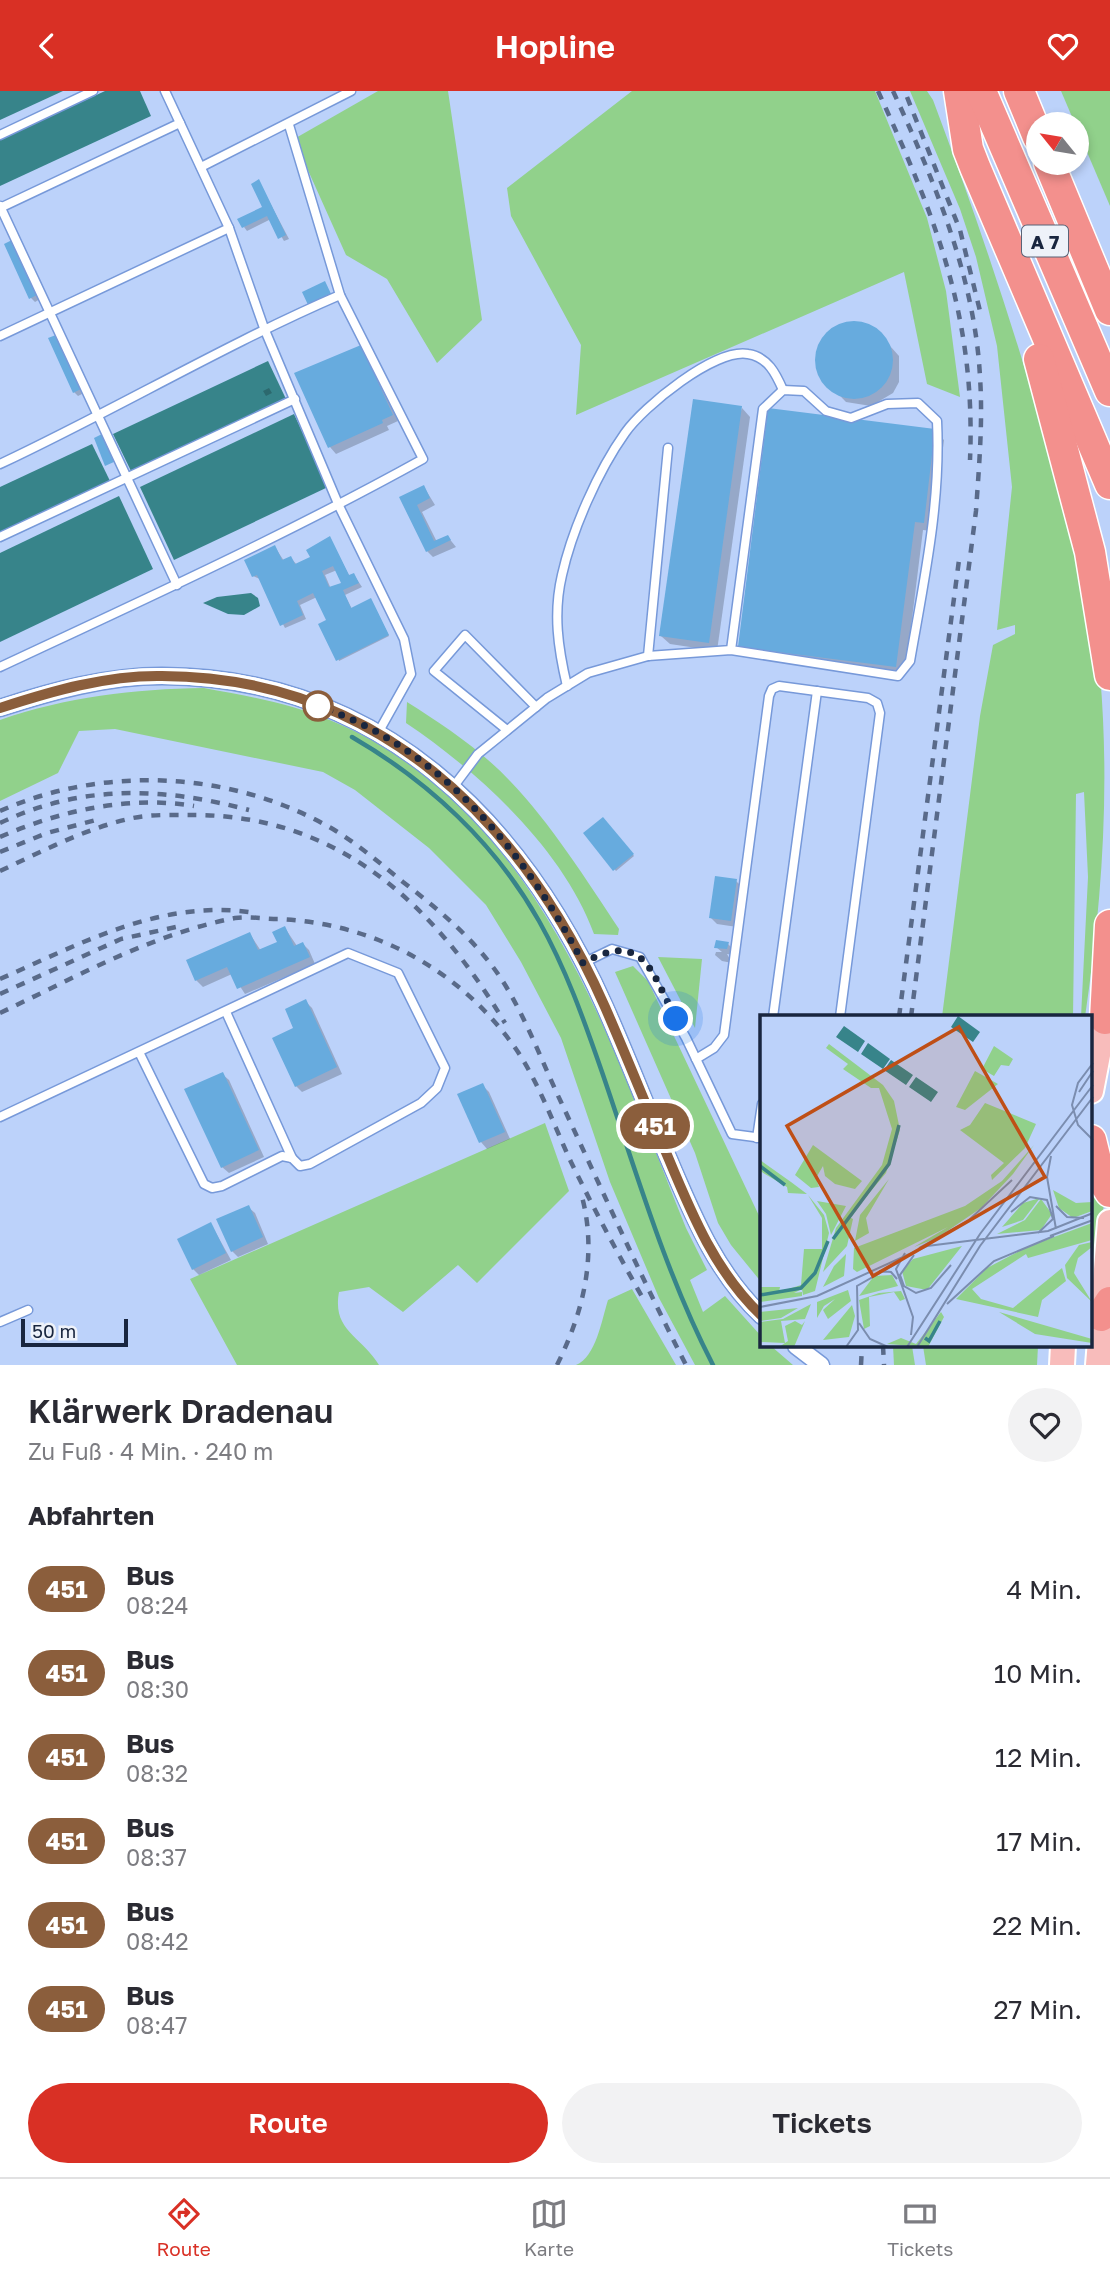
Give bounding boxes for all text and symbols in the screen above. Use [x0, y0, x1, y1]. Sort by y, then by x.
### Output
icon: back [28, 27, 66, 65]
text: Hopline [495, 27, 615, 65]
icon: heart [1044, 27, 1082, 65]
north arrow [1026, 112, 1088, 175]
map controls [1026, 112, 1089, 175]
road number: A 7 [1022, 225, 1068, 257]
unlabelled marker [303, 691, 333, 721]
your location [658, 1001, 693, 1036]
inset map [760, 1015, 1092, 1347]
line badge: 451 [615, 1103, 695, 1149]
text: 451 [634, 1111, 676, 1140]
scale bar [21, 1316, 128, 1348]
text: 50 m [32, 1319, 76, 1342]
button: heart [1008, 1388, 1082, 1462]
text: Klärwerk Dradenau [28, 1391, 333, 1430]
text: Zu Fuß · 4 Min. · 240 m [28, 1437, 273, 1465]
text: Abfahrten [28, 1500, 154, 1531]
text: Bus [126, 1560, 174, 1591]
text: 451 [46, 1574, 88, 1603]
text: 4 Min. [1007, 1574, 1082, 1605]
text: 08:24 [126, 1591, 189, 1619]
text: Bus [126, 1644, 174, 1675]
text: 451 [46, 1658, 88, 1687]
text: 10 Min. [994, 1658, 1082, 1689]
text: 08:30 [126, 1675, 189, 1703]
text: Bus [126, 1728, 174, 1759]
text: 451 [46, 1742, 88, 1771]
text: 12 Min. [995, 1742, 1082, 1773]
text: 08:32 [126, 1759, 188, 1787]
text: Bus [126, 1812, 174, 1843]
text: 451 [46, 1826, 88, 1855]
text: 17 Min. [996, 1826, 1082, 1857]
text: 08:37 [126, 1843, 187, 1871]
text: Bus [126, 1896, 174, 1927]
text: 451 [46, 1910, 88, 1939]
text: 22 Min. [992, 1910, 1082, 1941]
text: 08:42 [126, 1927, 189, 1955]
text: Bus [126, 1980, 174, 2011]
text: 451 [46, 1994, 88, 2023]
text: 27 Min. [994, 1994, 1082, 2025]
text: 08:47 [126, 2011, 187, 2039]
button: Route [28, 2083, 548, 2163]
button: Tickets [562, 2083, 1082, 2163]
tab: Route [157, 2195, 211, 2260]
tab: Karte [524, 2195, 574, 2260]
tab: Tickets [887, 2195, 953, 2260]

